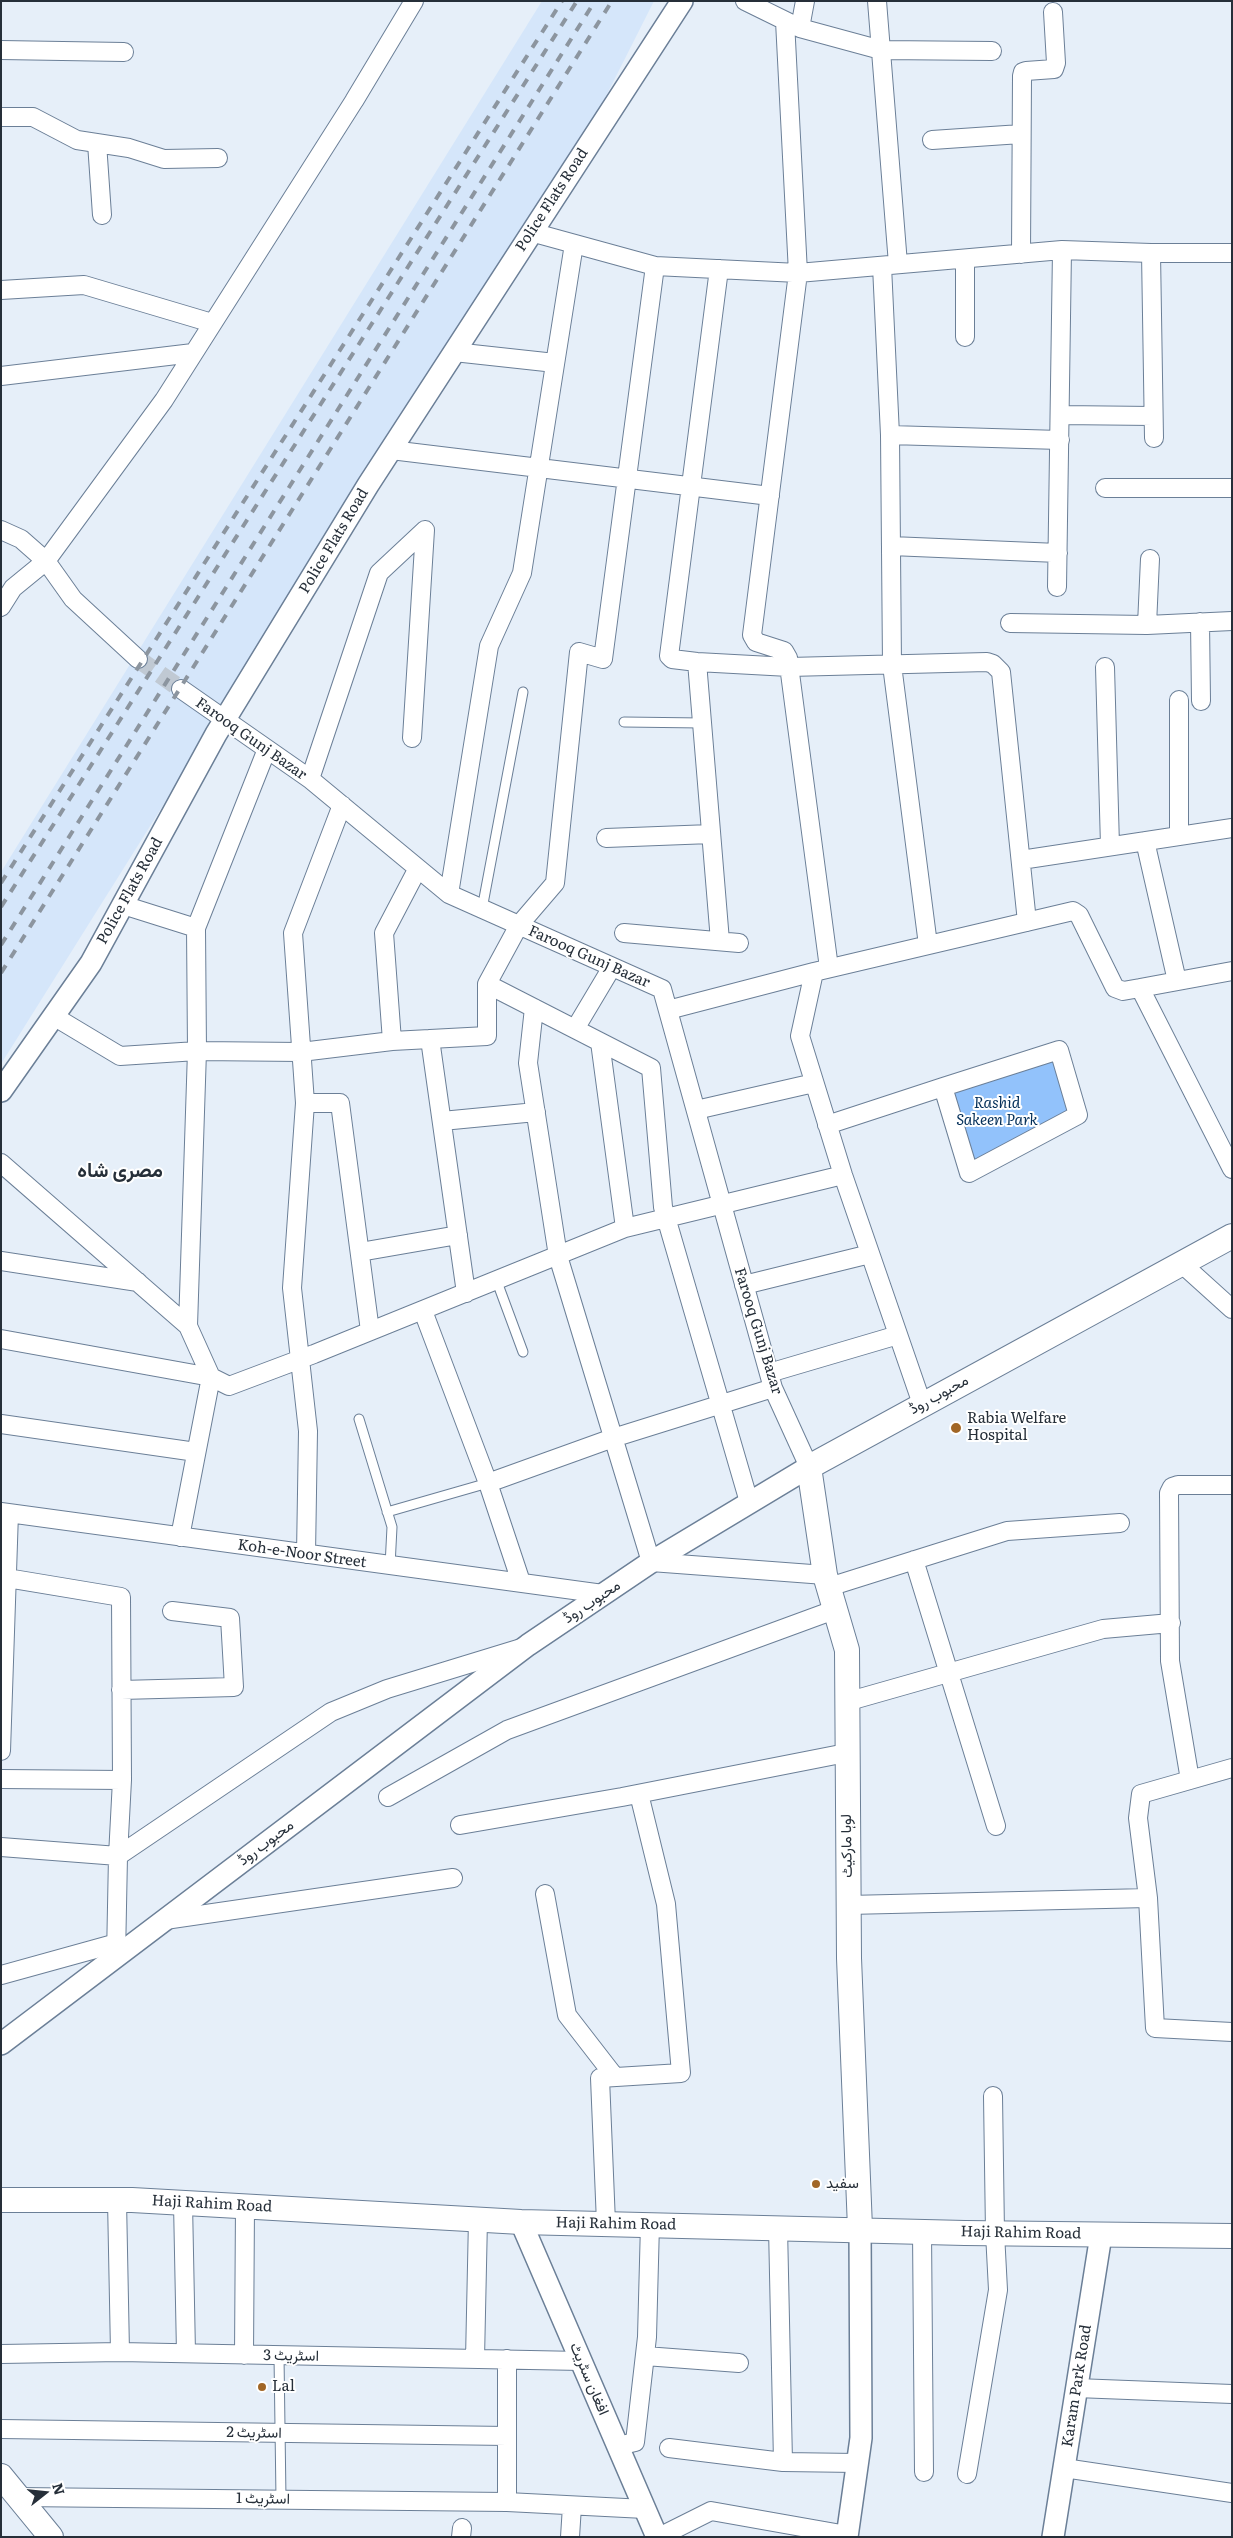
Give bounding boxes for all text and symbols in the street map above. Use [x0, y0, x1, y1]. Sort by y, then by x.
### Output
street label: Police Flats Road [512, 145, 592, 255]
street label: Police Flats Road [296, 485, 372, 597]
street label: Farooq Gunj Bazar [192, 694, 310, 784]
street label: Police Flats Road [93, 834, 167, 948]
street label: Farooq Gunj Bazar [525, 922, 653, 992]
park label: Rashid Sakeen Park [956, 1095, 1038, 1130]
district label: مصری شاہ [77, 1159, 163, 1183]
street label: Farooq Gunj Bazar [730, 1265, 786, 1397]
street label: محبوب روڈ [906, 1371, 972, 1419]
place label: Rabia Welfare Hospital [967, 1410, 1066, 1445]
marker: Rabia Welfare Hospital [949, 1421, 963, 1435]
street label: Koh-e-Noor Street [236, 1536, 368, 1572]
street label: محبوب روڈ [560, 1576, 624, 1628]
street label: لوہا مارکیٹ [837, 1814, 857, 1878]
street label: محبوب روڈ [235, 1816, 297, 1870]
place label: سفید [826, 2175, 859, 2193]
marker: سفید [810, 2178, 822, 2190]
street label: Haji Rahim Road [151, 2192, 273, 2216]
street label: Haji Rahim Road [556, 2214, 676, 2234]
street label: Haji Rahim Road [961, 2223, 1081, 2243]
street label: Karam Park Road [1058, 2323, 1096, 2449]
street label: افغان سٹریٹ [566, 2340, 612, 2418]
street label: اسٹریٹ 3 [263, 2347, 319, 2365]
place label: Lal [272, 2378, 295, 2396]
marker: Lal [256, 2381, 268, 2393]
street label: اسٹریٹ 2 [226, 2424, 282, 2442]
north arrow [20, 2468, 70, 2518]
text: N [48, 2480, 71, 2497]
street label: اسٹریٹ 1 [236, 2490, 290, 2508]

